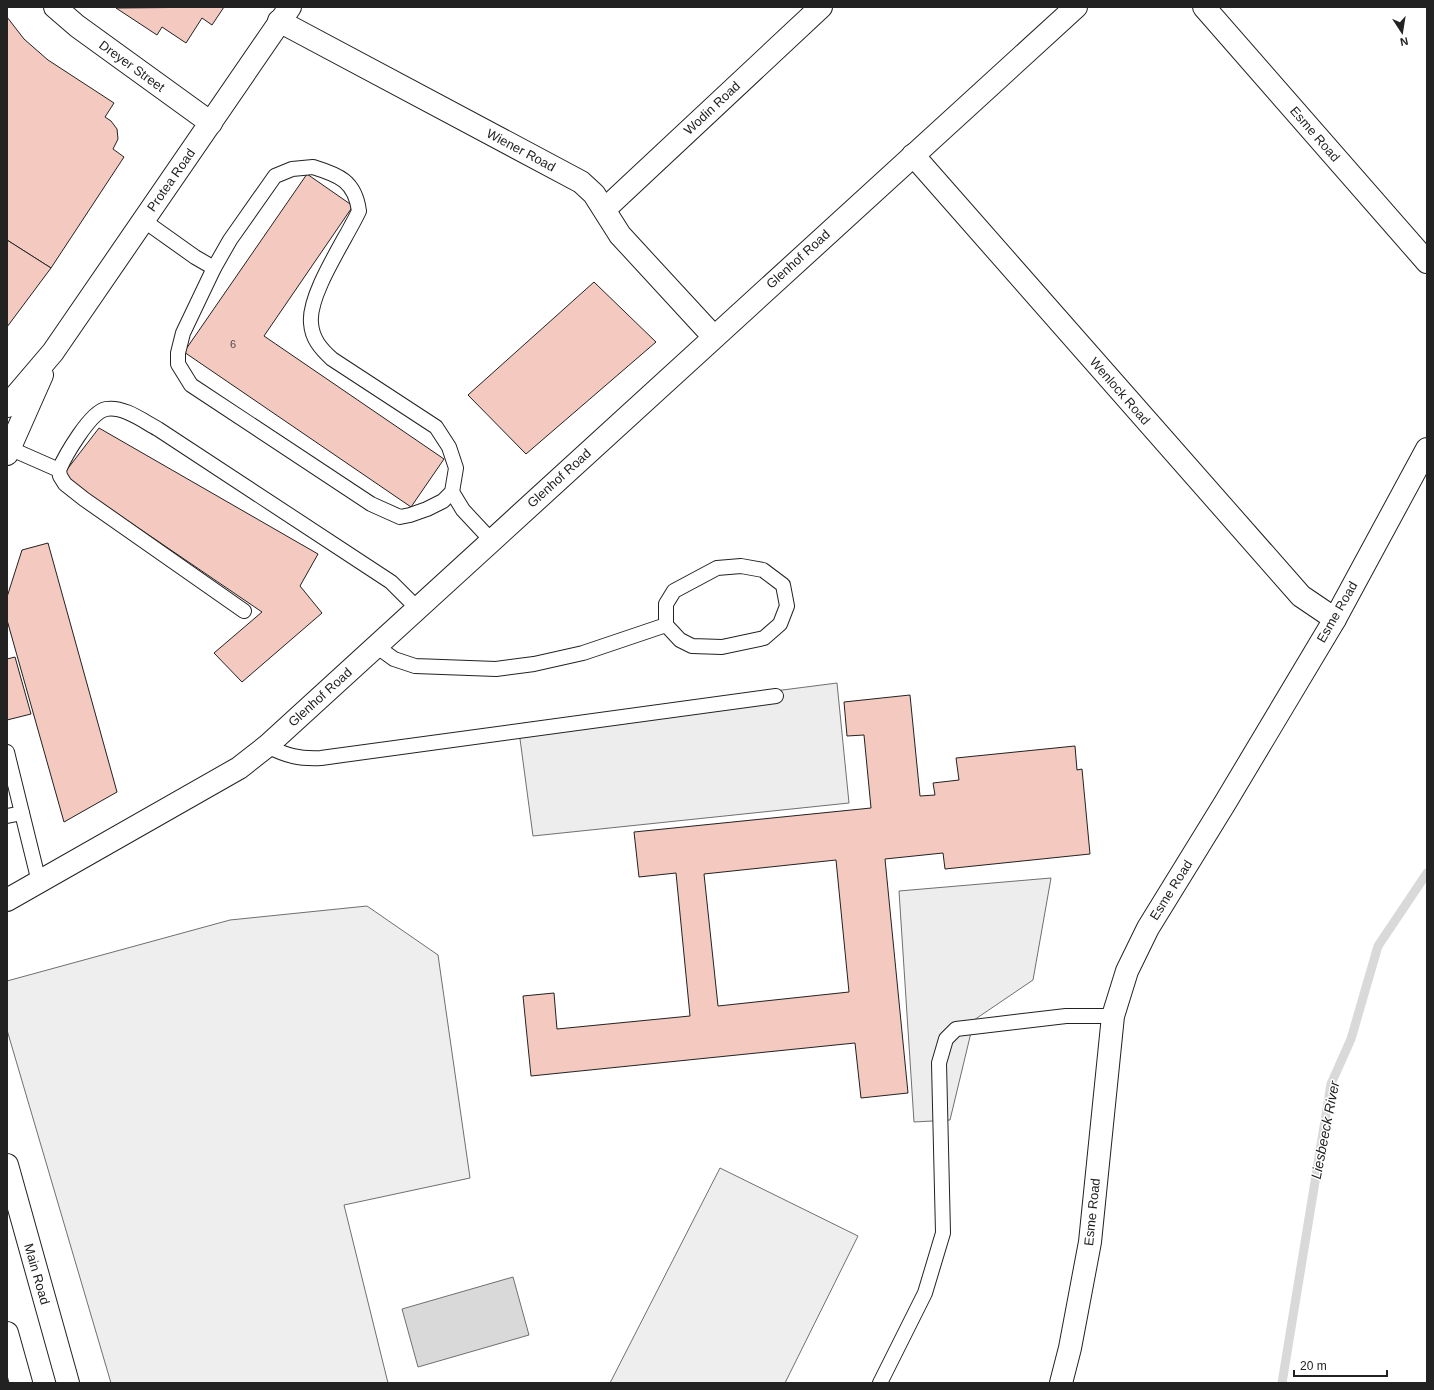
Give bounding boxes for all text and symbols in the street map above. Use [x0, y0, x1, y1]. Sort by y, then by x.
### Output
north arrow [1382, 12, 1422, 52]
text: N [1399, 35, 1409, 48]
street label: Dreyer Street [96, 37, 168, 95]
street label: Wodin Road [681, 78, 743, 138]
street label: Esme Road [1287, 103, 1343, 165]
street label: Wiener Road [484, 126, 558, 174]
street label: Protea Road [144, 146, 198, 214]
street label: Glenhof Road [763, 227, 833, 291]
house number: 6 [230, 338, 236, 350]
street label: Wenlock Road [1087, 354, 1153, 428]
street label: Glenhof Road [524, 446, 594, 510]
street label: Esme Road [1314, 579, 1360, 645]
street label: Glenhof Road [285, 665, 355, 729]
street label: Esme Road [1147, 857, 1195, 923]
water label: Liesbeeck River [1308, 1078, 1343, 1180]
street label: Esme Road [1081, 1177, 1103, 1247]
street label: Main Road [21, 1242, 53, 1306]
scale bar [1294, 1352, 1387, 1378]
text: 20 m [1300, 1359, 1327, 1373]

